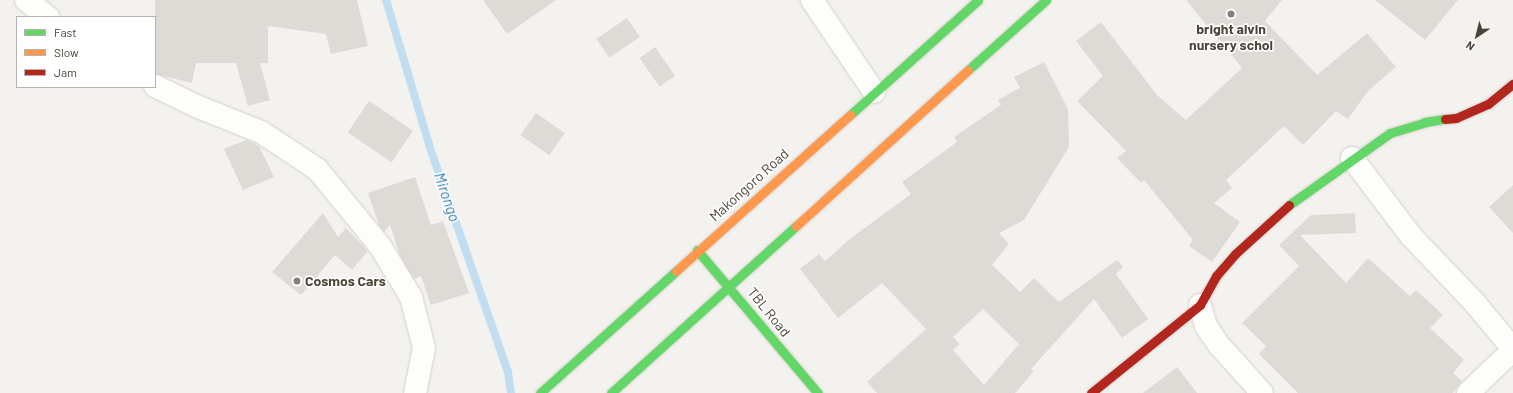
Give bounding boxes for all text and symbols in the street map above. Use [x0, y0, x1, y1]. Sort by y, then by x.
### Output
marker: bright alvin nursery schol [1226, 9, 1236, 19]
legend [16, 16, 156, 88]
north arrow [1457, 16, 1497, 56]
place label: bright alvin nursery schol [1189, 21, 1273, 54]
text: Fast [54, 25, 77, 39]
text: N [1463, 39, 1477, 54]
text: Slow [54, 45, 79, 59]
text: Jam [54, 65, 77, 79]
street label: Makongoro Road [706, 145, 792, 225]
water label: Mirongo [430, 170, 464, 224]
place label: Cosmos Cars [305, 273, 386, 289]
marker: Cosmos Cars [292, 276, 302, 286]
street label: TBL Road [744, 284, 794, 340]

